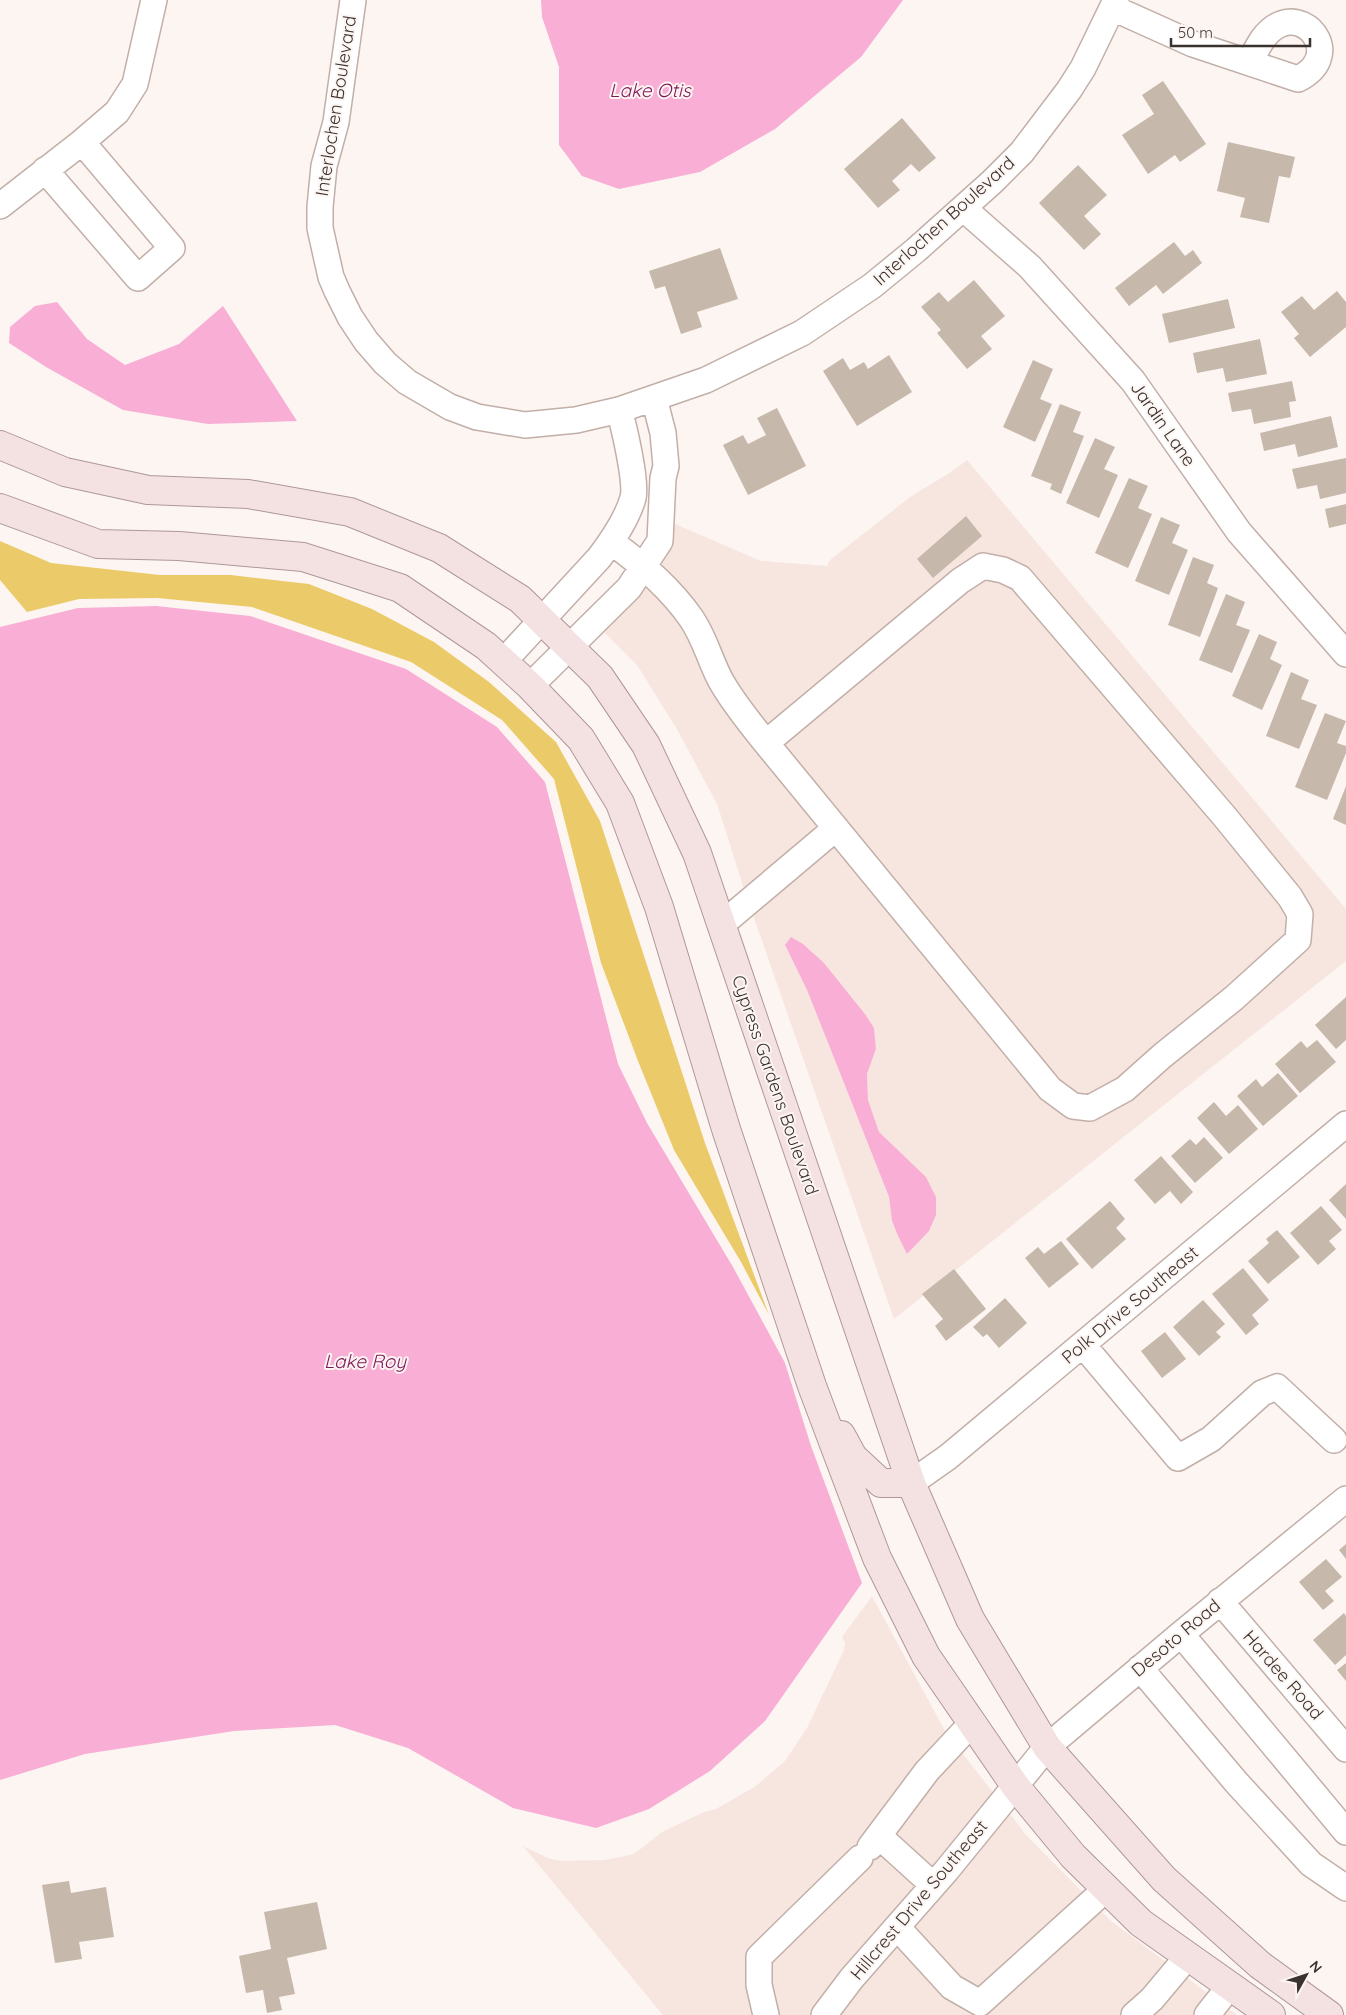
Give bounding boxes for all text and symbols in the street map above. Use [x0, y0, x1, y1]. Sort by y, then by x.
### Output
street label: Interlochen Boulevard [310, 14, 361, 198]
scale bar [1171, 15, 1310, 47]
text: 50 m [1178, 23, 1213, 42]
water label: Lake Otis [609, 78, 692, 102]
street label: Interlochen Boulevard [868, 151, 1019, 290]
street label: Jardin Lane [1126, 377, 1201, 471]
street label: Cypress Gardens Boulevard [727, 972, 824, 1198]
street label: Polk Drive Southeast [1057, 1241, 1203, 1369]
water label: Lake Roy [324, 1349, 407, 1373]
street label: Desoto Road [1127, 1594, 1225, 1681]
street label: Hardee Road [1238, 1625, 1329, 1724]
street label: Hillcrest Drive Southeast [845, 1815, 992, 1984]
north arrow [1281, 1950, 1331, 2000]
text: N [1306, 1957, 1326, 1976]

